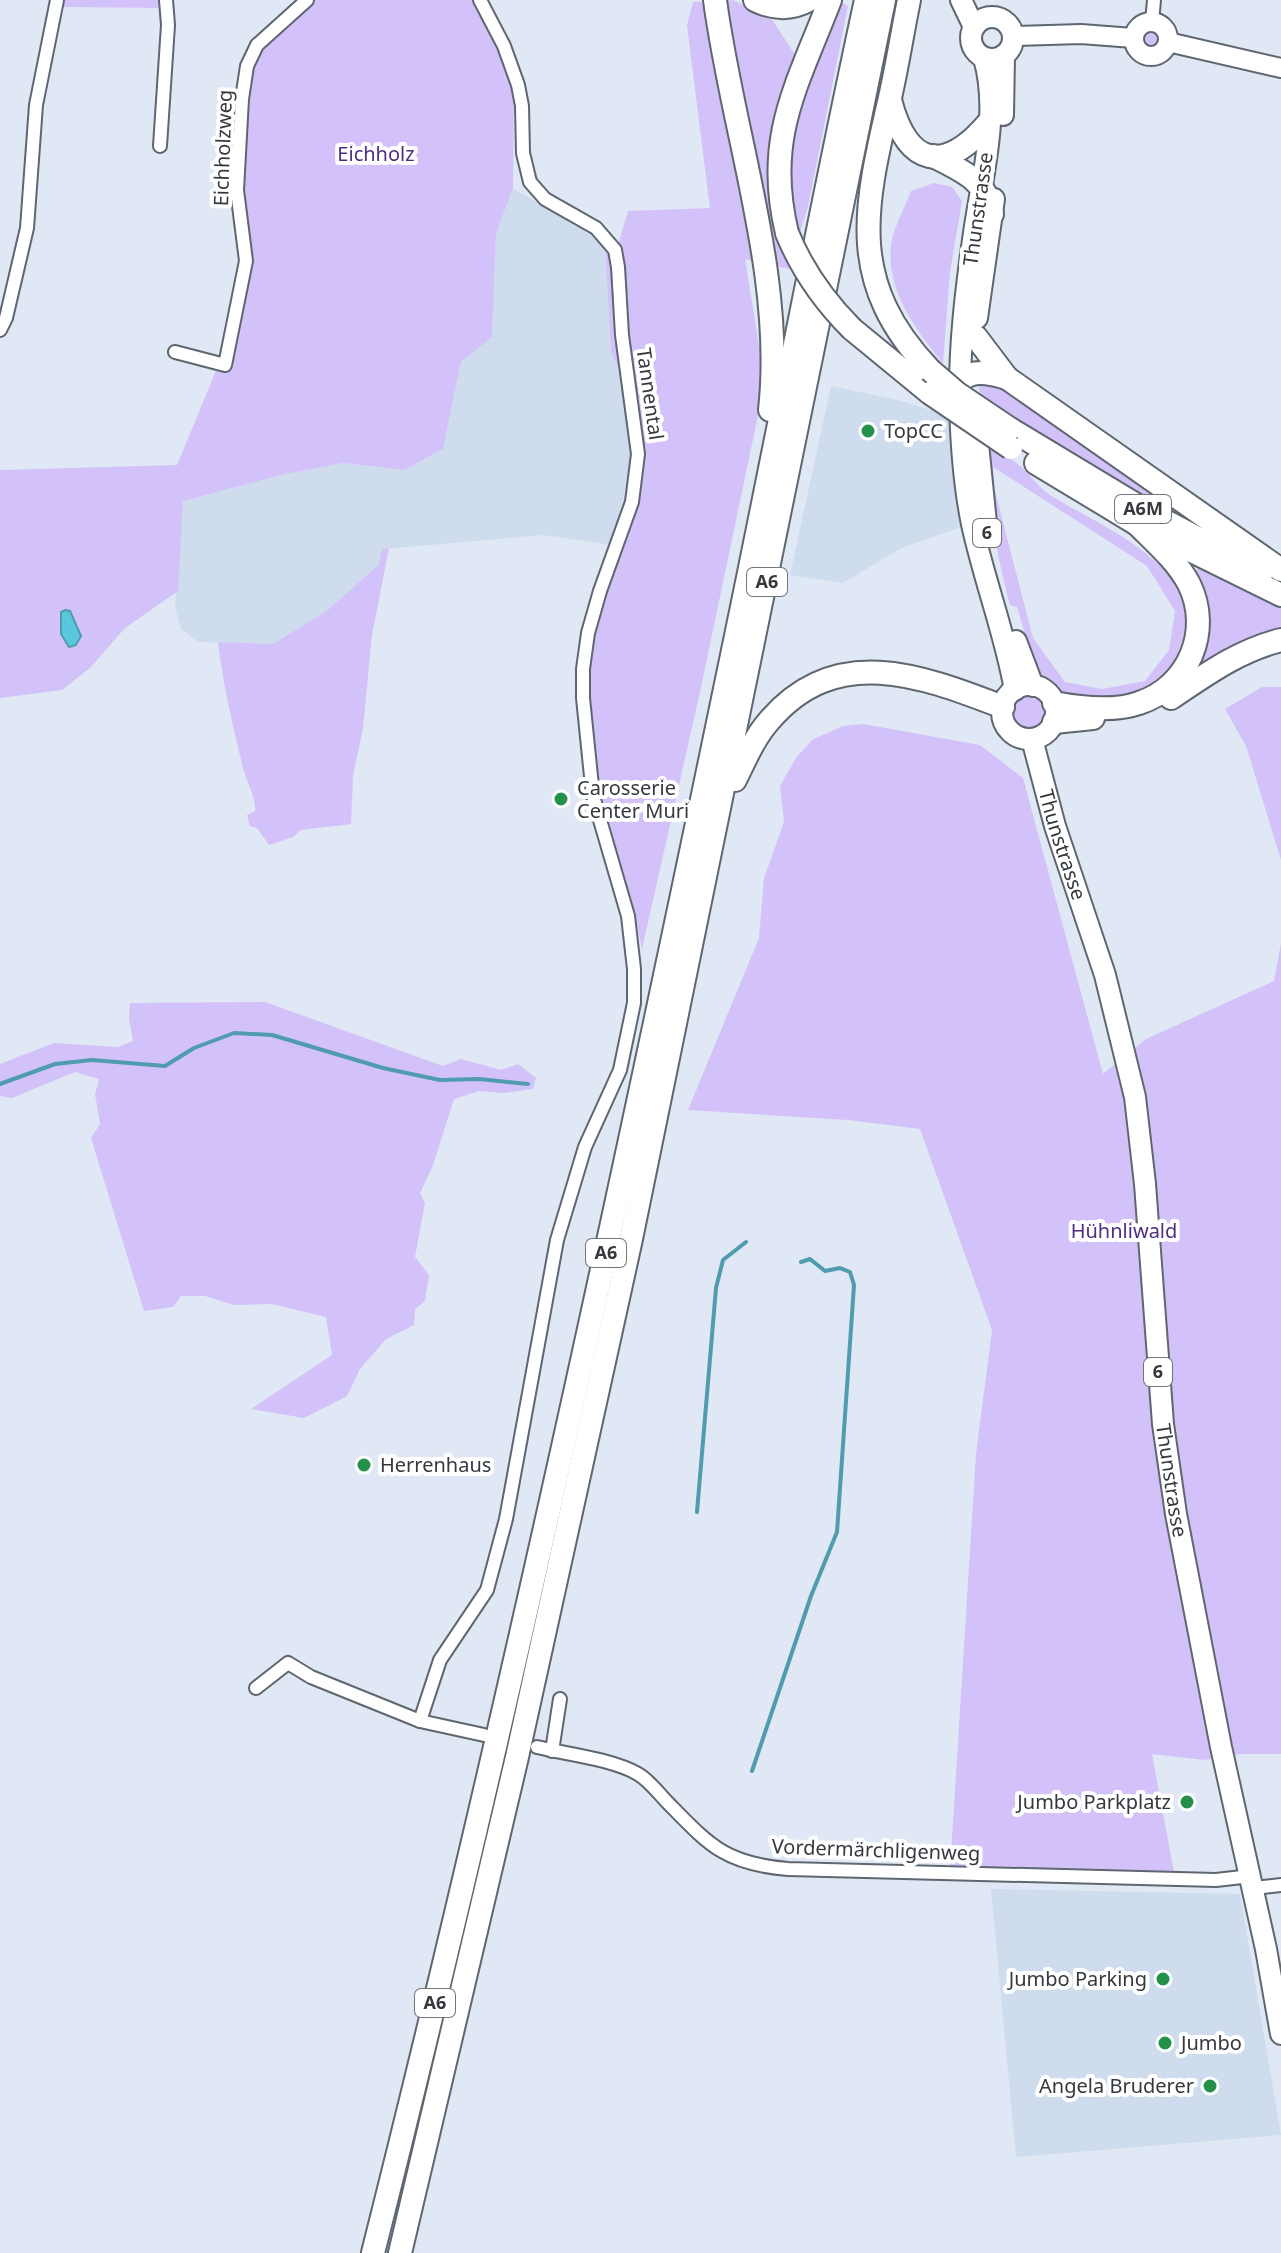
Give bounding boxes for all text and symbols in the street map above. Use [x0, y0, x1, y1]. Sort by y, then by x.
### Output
street label: Eichholzweg [207, 89, 238, 207]
park label: Eichholz [337, 140, 415, 167]
street label: Thunstrasse [956, 150, 999, 268]
street label: Tannental [631, 346, 670, 442]
place label: TopCC [884, 417, 943, 444]
marker: TopCC [859, 422, 877, 440]
road number: A6M [1115, 495, 1171, 523]
road number: 6 [973, 519, 1001, 547]
road number: A6 [747, 568, 787, 596]
place label: Carosserie Center Muri [577, 774, 689, 824]
street label: Thunstrasse [1033, 786, 1093, 903]
marker: Carosserie Center Muri [552, 790, 570, 808]
park label: Hühnliwald [1071, 1217, 1177, 1244]
road number: A6 [586, 1239, 626, 1267]
road number: 6 [1144, 1358, 1172, 1386]
street label: Thunstrasse [1150, 1422, 1194, 1539]
place label: Herrenhaus [380, 1451, 491, 1478]
marker: Herrenhaus [355, 1456, 373, 1474]
place label: Jumbo Parkplatz [1015, 1788, 1171, 1815]
marker: Jumbo Parkplatz [1178, 1793, 1196, 1811]
street label: Vordermärchligenweg [771, 1832, 981, 1867]
place label: Jumbo Parking [1007, 1965, 1147, 1992]
marker: Jumbo Parking [1154, 1970, 1172, 1988]
road number: A6 [415, 1989, 455, 2017]
place label: Jumbo [1179, 2029, 1242, 2056]
marker: Jumbo [1156, 2034, 1174, 2052]
place label: Angela Bruderer [1039, 2072, 1194, 2099]
marker: Angela Bruderer [1201, 2077, 1219, 2095]

